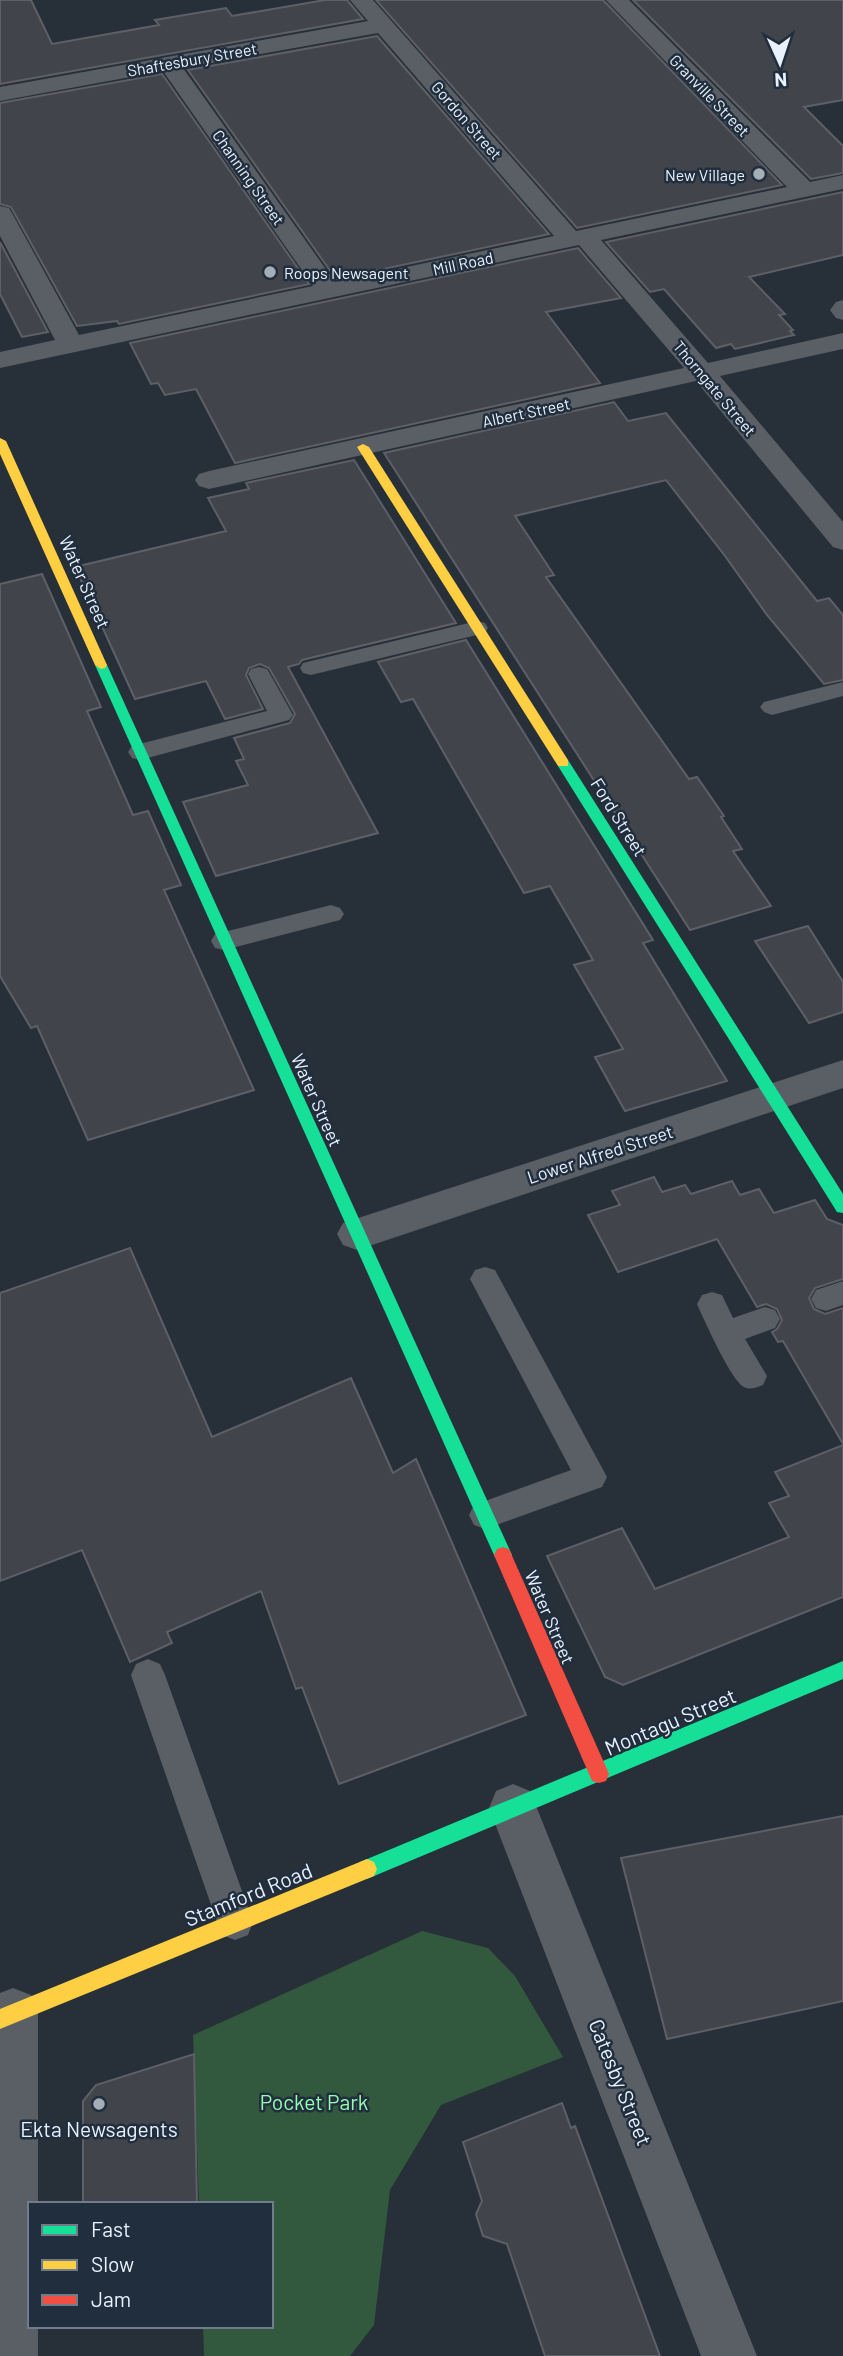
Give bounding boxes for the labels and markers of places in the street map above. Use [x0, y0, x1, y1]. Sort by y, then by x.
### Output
place label: New Village [665, 165, 745, 184]
marker: New Village [751, 166, 767, 182]
place label: Roops Newsagent [284, 263, 409, 282]
marker: Roops Newsagent [262, 264, 278, 280]
marker: Ekta Newsagents [91, 2096, 107, 2112]
place label: Ekta Newsagents [20, 2116, 178, 2141]

